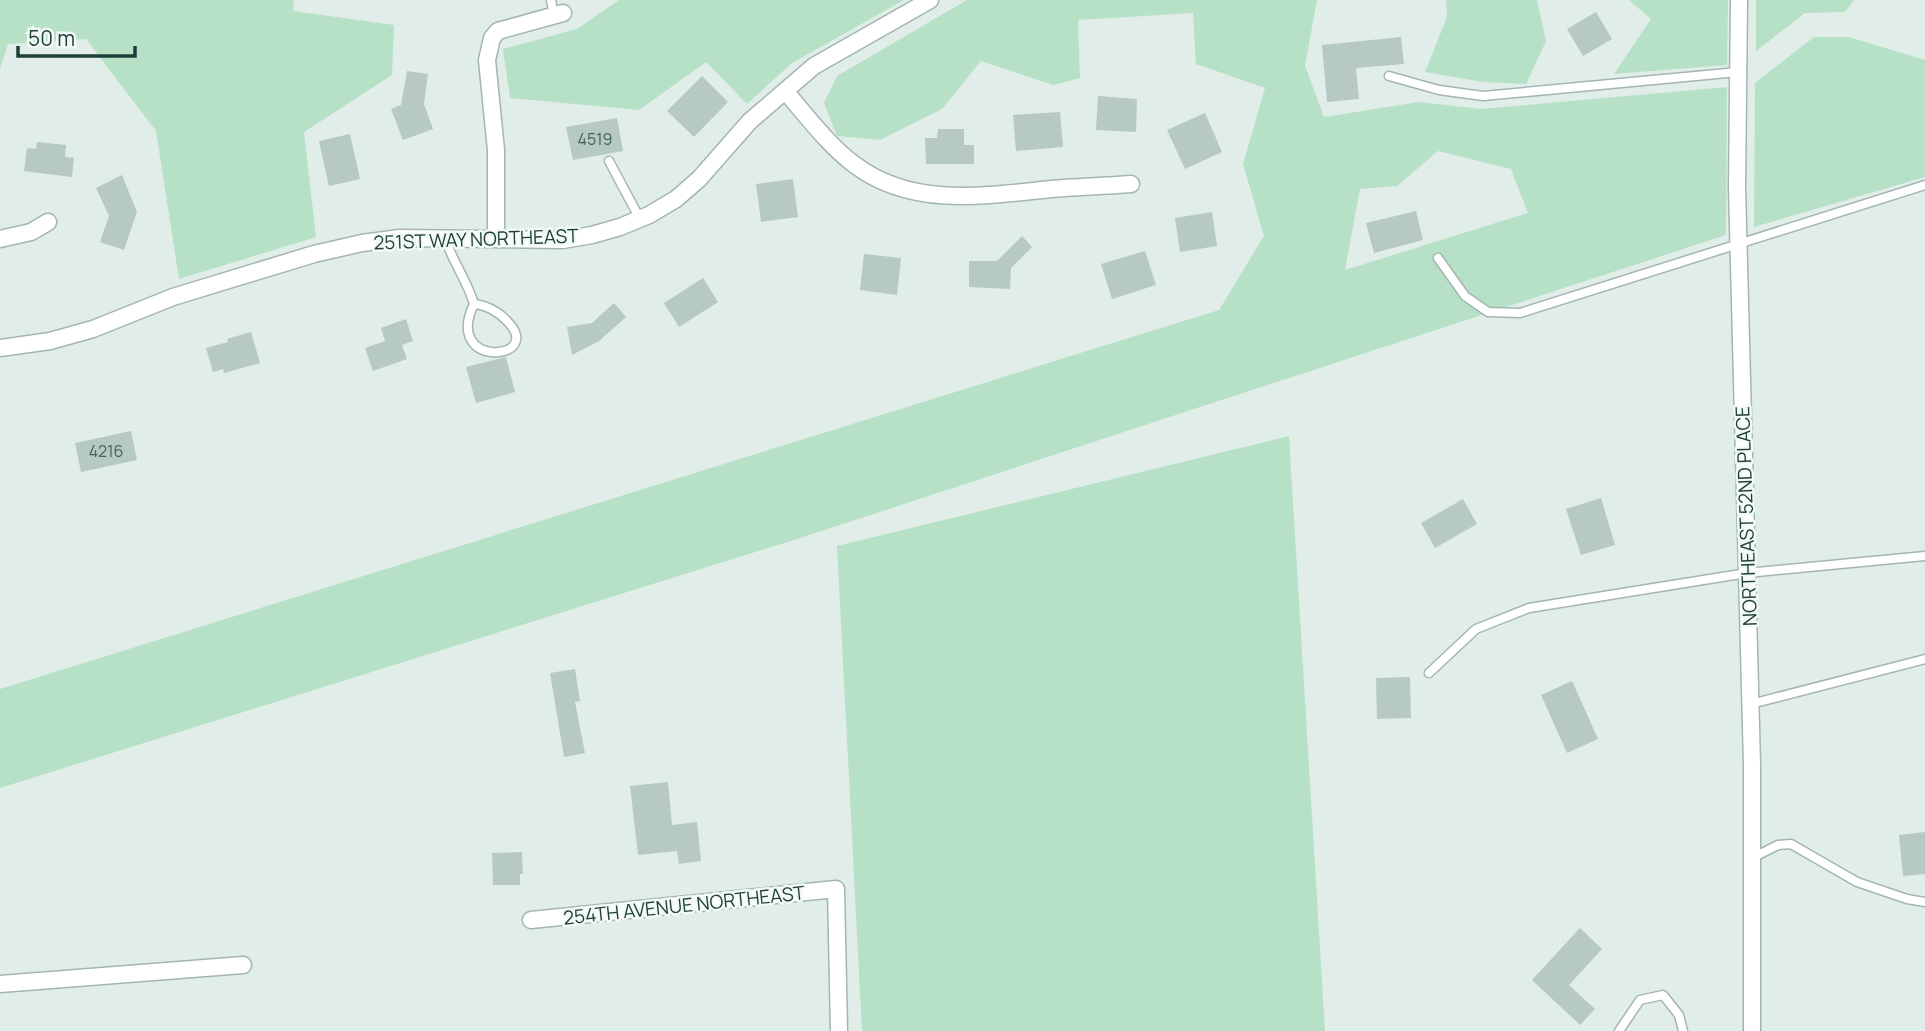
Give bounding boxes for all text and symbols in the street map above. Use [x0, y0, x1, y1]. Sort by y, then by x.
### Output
scale bar [18, 14, 135, 58]
text: 50 m [28, 24, 75, 52]
house number: 4519 [578, 128, 612, 150]
street label: 251ST WAY NORTHEAST [373, 222, 580, 256]
street label: NORTHEAST 52ND PLACE [1729, 406, 1763, 626]
house number: 4216 [89, 440, 123, 462]
street label: 254TH AVENUE NORTHEAST [562, 879, 807, 931]

